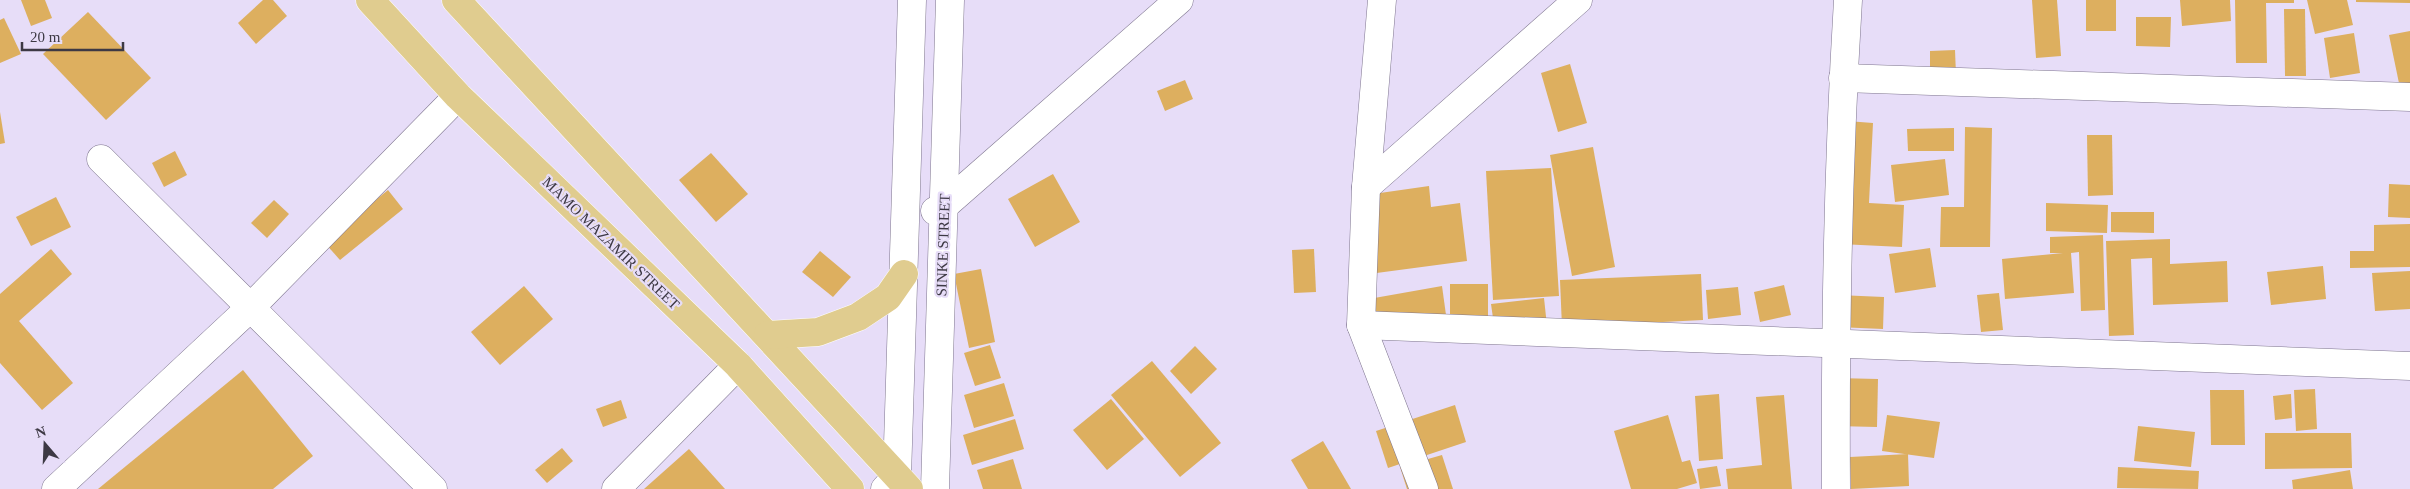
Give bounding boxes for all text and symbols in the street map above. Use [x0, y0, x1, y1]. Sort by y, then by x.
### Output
scale bar [22, 20, 124, 52]
text: 20 m [30, 29, 61, 45]
street label: MAMO MAZAMIR STREET [539, 174, 683, 312]
street label: SINKE STREET [933, 193, 953, 297]
north arrow [20, 419, 70, 469]
text: N [34, 423, 48, 441]

